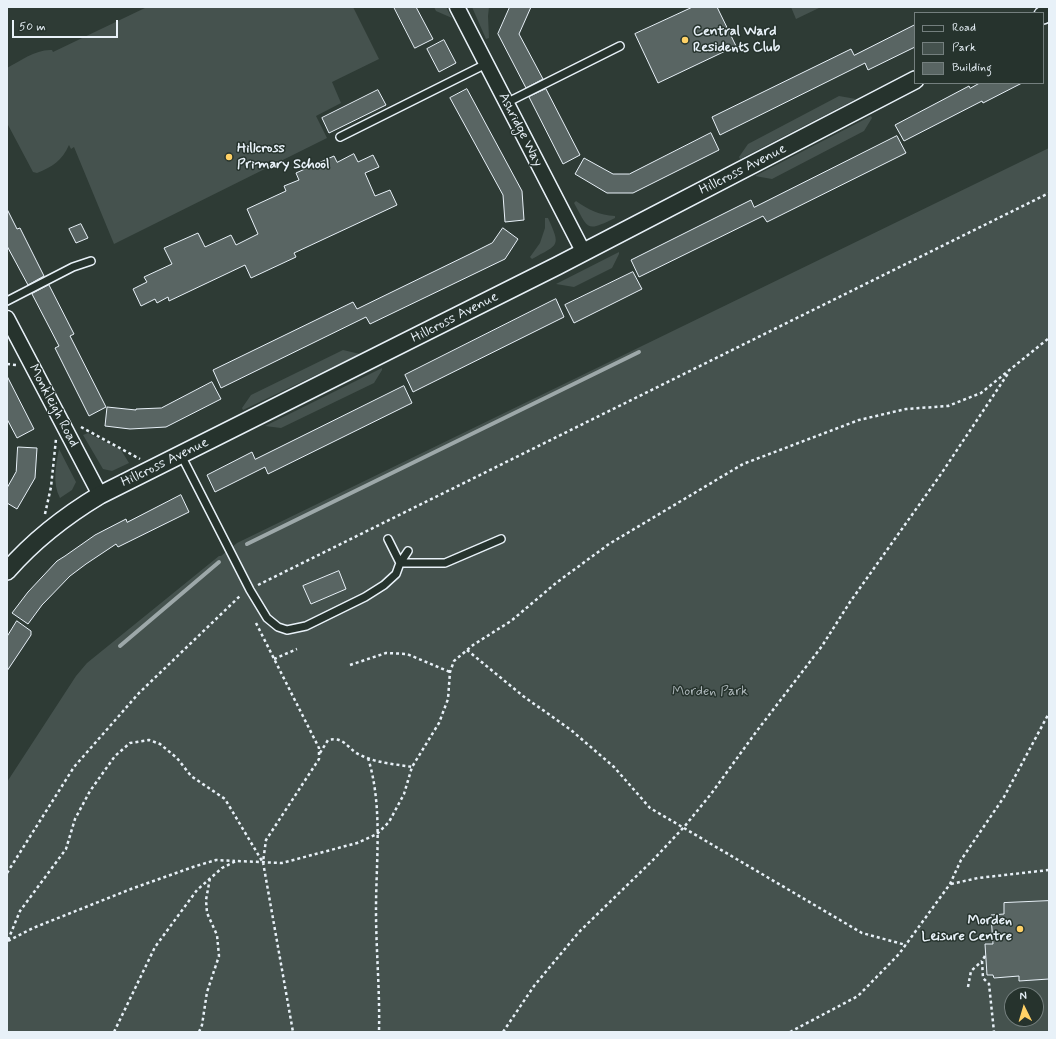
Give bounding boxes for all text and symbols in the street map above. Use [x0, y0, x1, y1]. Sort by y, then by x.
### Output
scale bar [14, 12, 120, 38]
legend [914, 12, 1044, 84]
text: 50 m [19, 19, 46, 35]
text: Road [952, 20, 976, 36]
place label: Central Ward Residents Club [693, 24, 780, 56]
marker: Central Ward Residents Club [680, 35, 690, 45]
text: Park [952, 40, 976, 56]
text: Building [952, 60, 992, 76]
street label: Ashridge Way [494, 90, 546, 170]
place label: Hillcross Primary School [237, 141, 329, 174]
street label: Hillcross Avenue [697, 141, 789, 199]
marker: Hillcross Primary School [224, 152, 234, 162]
street label: Hillcross Avenue [409, 289, 501, 347]
street label: Monkleigh Road [24, 362, 82, 450]
street label: Hillcross Avenue [118, 435, 212, 491]
park label: Morden Park [672, 684, 748, 700]
place label: Morden Leisure Centre [922, 913, 1012, 946]
marker: Morden Leisure Centre [1015, 924, 1025, 934]
north arrow [1004, 987, 1044, 1027]
text: N [1019, 989, 1027, 1003]

